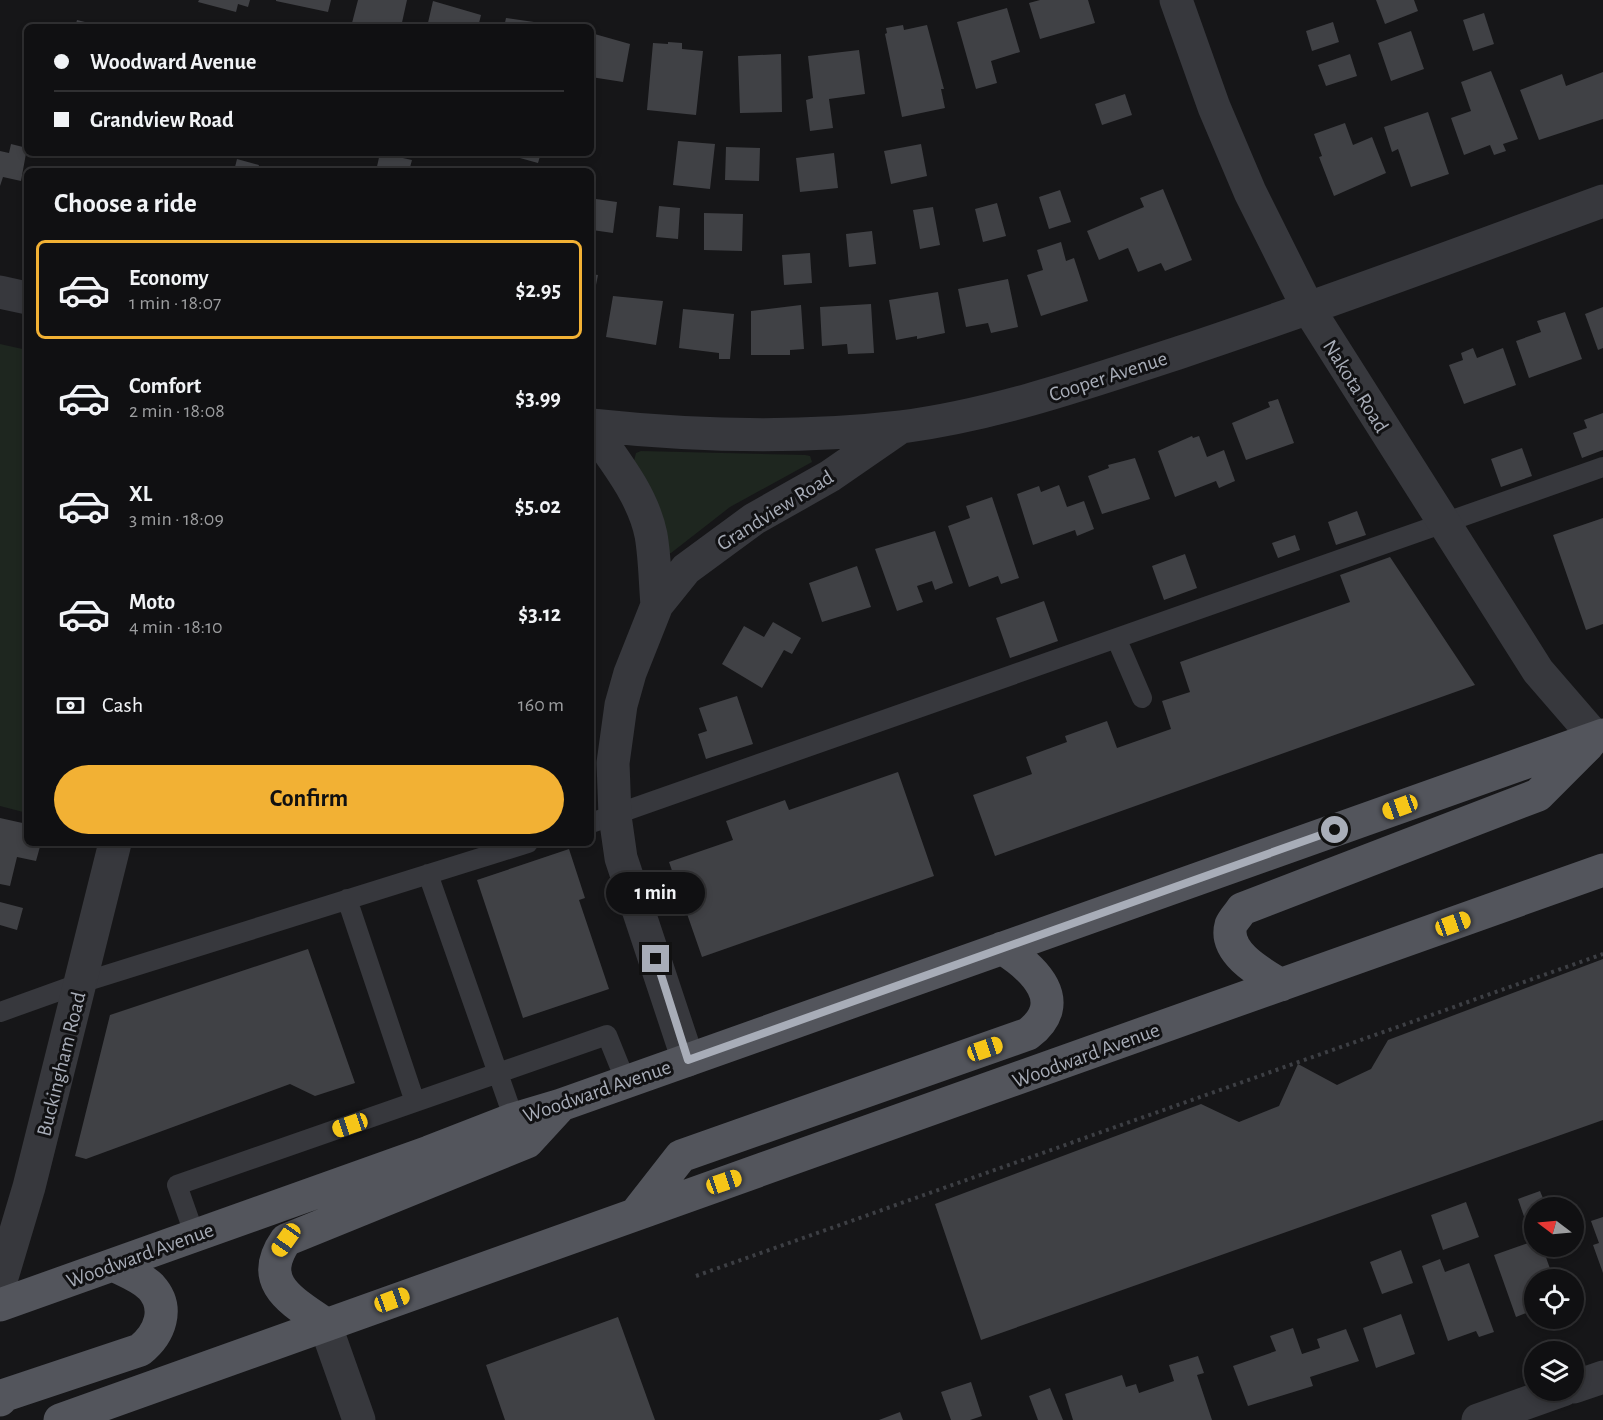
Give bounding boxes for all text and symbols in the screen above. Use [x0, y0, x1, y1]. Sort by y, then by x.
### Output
text: Woodward Avenue [90, 51, 256, 73]
text: Grandview Road [90, 109, 234, 131]
text: Choose a ride [54, 190, 197, 217]
icon: car [57, 263, 111, 317]
text: Economy [129, 267, 209, 289]
text: $2.95 [516, 279, 561, 301]
text: 1 min · 18:07 [129, 293, 221, 313]
street label: Nakota Road [1319, 336, 1392, 436]
street label: Cooper Avenue [1046, 347, 1170, 405]
icon: car [57, 371, 111, 425]
text: Comfort [129, 375, 201, 397]
text: $3.99 [515, 387, 561, 409]
text: 2 min · 18:08 [129, 401, 225, 421]
street label: Grandview Road [713, 466, 837, 555]
icon: car [57, 479, 111, 533]
text: XL [129, 483, 152, 505]
text: $5.02 [515, 495, 561, 517]
text: 3 min · 18:09 [129, 509, 224, 529]
icon: car [57, 587, 111, 641]
text: Moto [129, 591, 175, 613]
text: $3.12 [518, 603, 561, 625]
text: 4 min · 18:10 [129, 617, 223, 637]
icon: cash [54, 689, 87, 722]
text: Cash [102, 694, 143, 716]
text: 160 m [518, 695, 564, 715]
button: Confirm [54, 765, 564, 834]
car [1380, 792, 1420, 822]
route start [1321, 816, 1348, 843]
callout: 1 min [606, 872, 706, 914]
text: 1 min [634, 883, 677, 903]
car [1433, 909, 1473, 939]
route end [642, 945, 669, 972]
street label: Buckingham Road [33, 990, 90, 1139]
street label: Woodward Avenue [1010, 1019, 1163, 1092]
car [965, 1035, 1005, 1063]
street label: Woodward Avenue [520, 1056, 674, 1127]
car [330, 1111, 370, 1139]
car [704, 1168, 744, 1196]
north arrow [1524, 1197, 1584, 1257]
map controls [1524, 1197, 1584, 1401]
street label: Woodward Avenue [64, 1219, 217, 1292]
car [268, 1220, 304, 1260]
button: locate [1524, 1269, 1584, 1329]
car [372, 1285, 412, 1315]
button: layers [1524, 1341, 1584, 1401]

